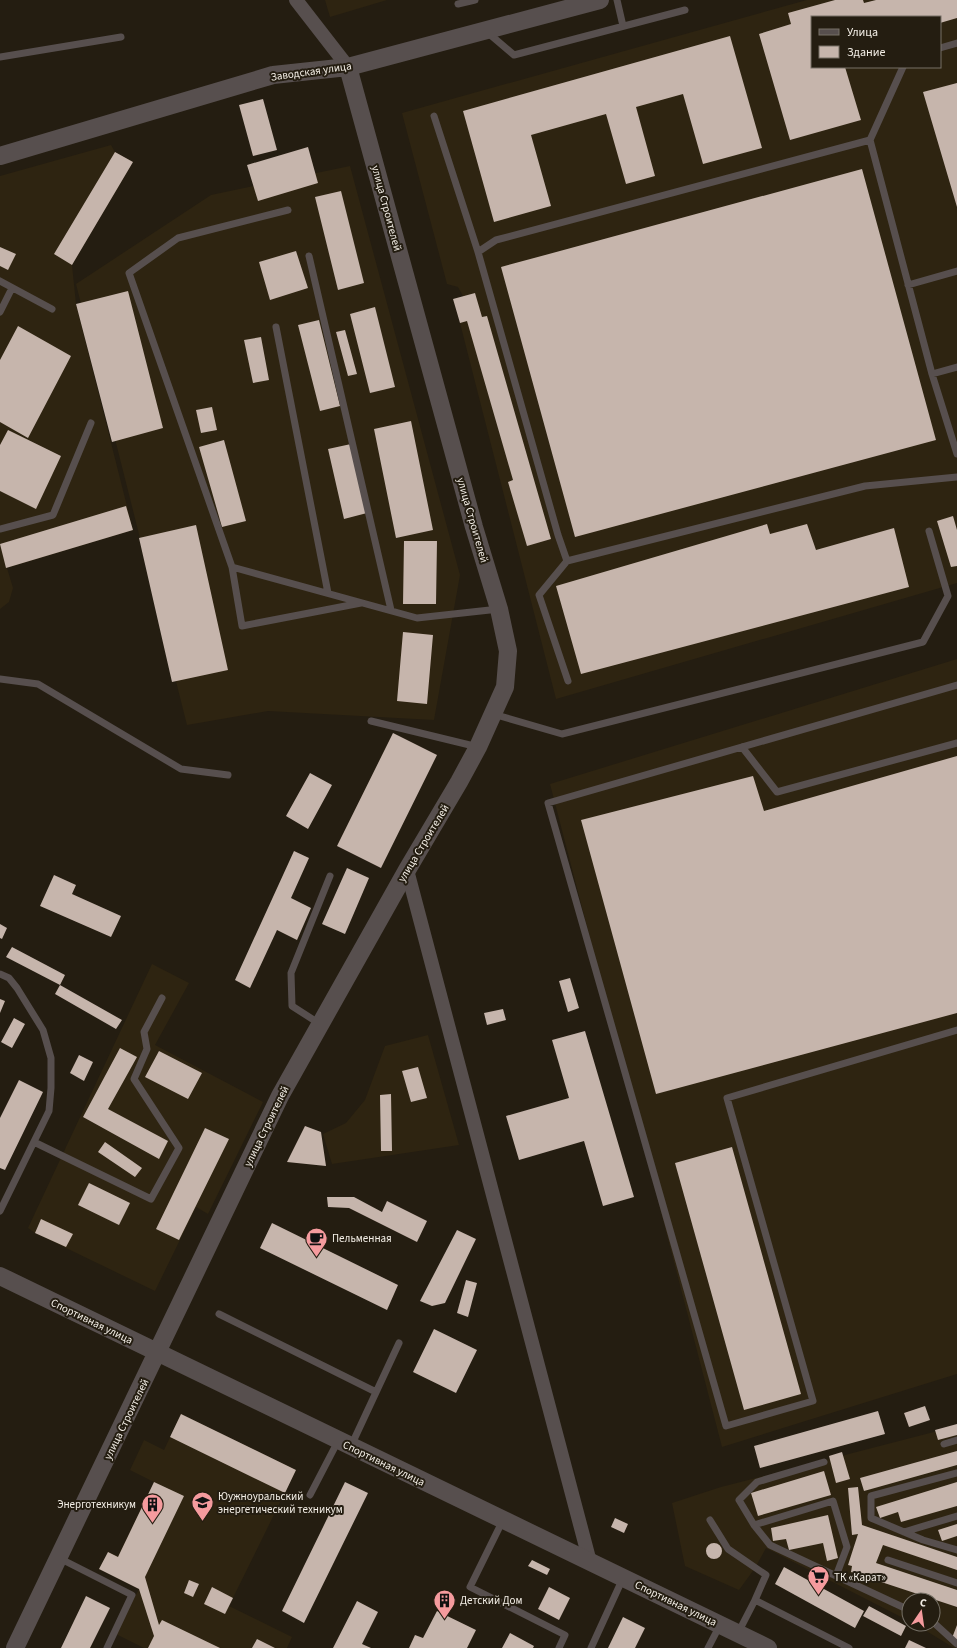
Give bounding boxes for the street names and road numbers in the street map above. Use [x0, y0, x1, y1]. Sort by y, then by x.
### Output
street label: Заводская улица [270, 58, 353, 85]
street label: улица Строителей [368, 164, 405, 253]
street label: улица Строителей [453, 476, 492, 565]
street label: улица Строителей [394, 802, 453, 885]
street label: улица Строителей [240, 1083, 293, 1169]
street label: Спортивная улица [48, 1295, 135, 1348]
street label: улица Строителей [100, 1376, 153, 1462]
street label: Спортивная улица [340, 1437, 427, 1490]
street label: Спортивная улица [632, 1577, 719, 1630]

